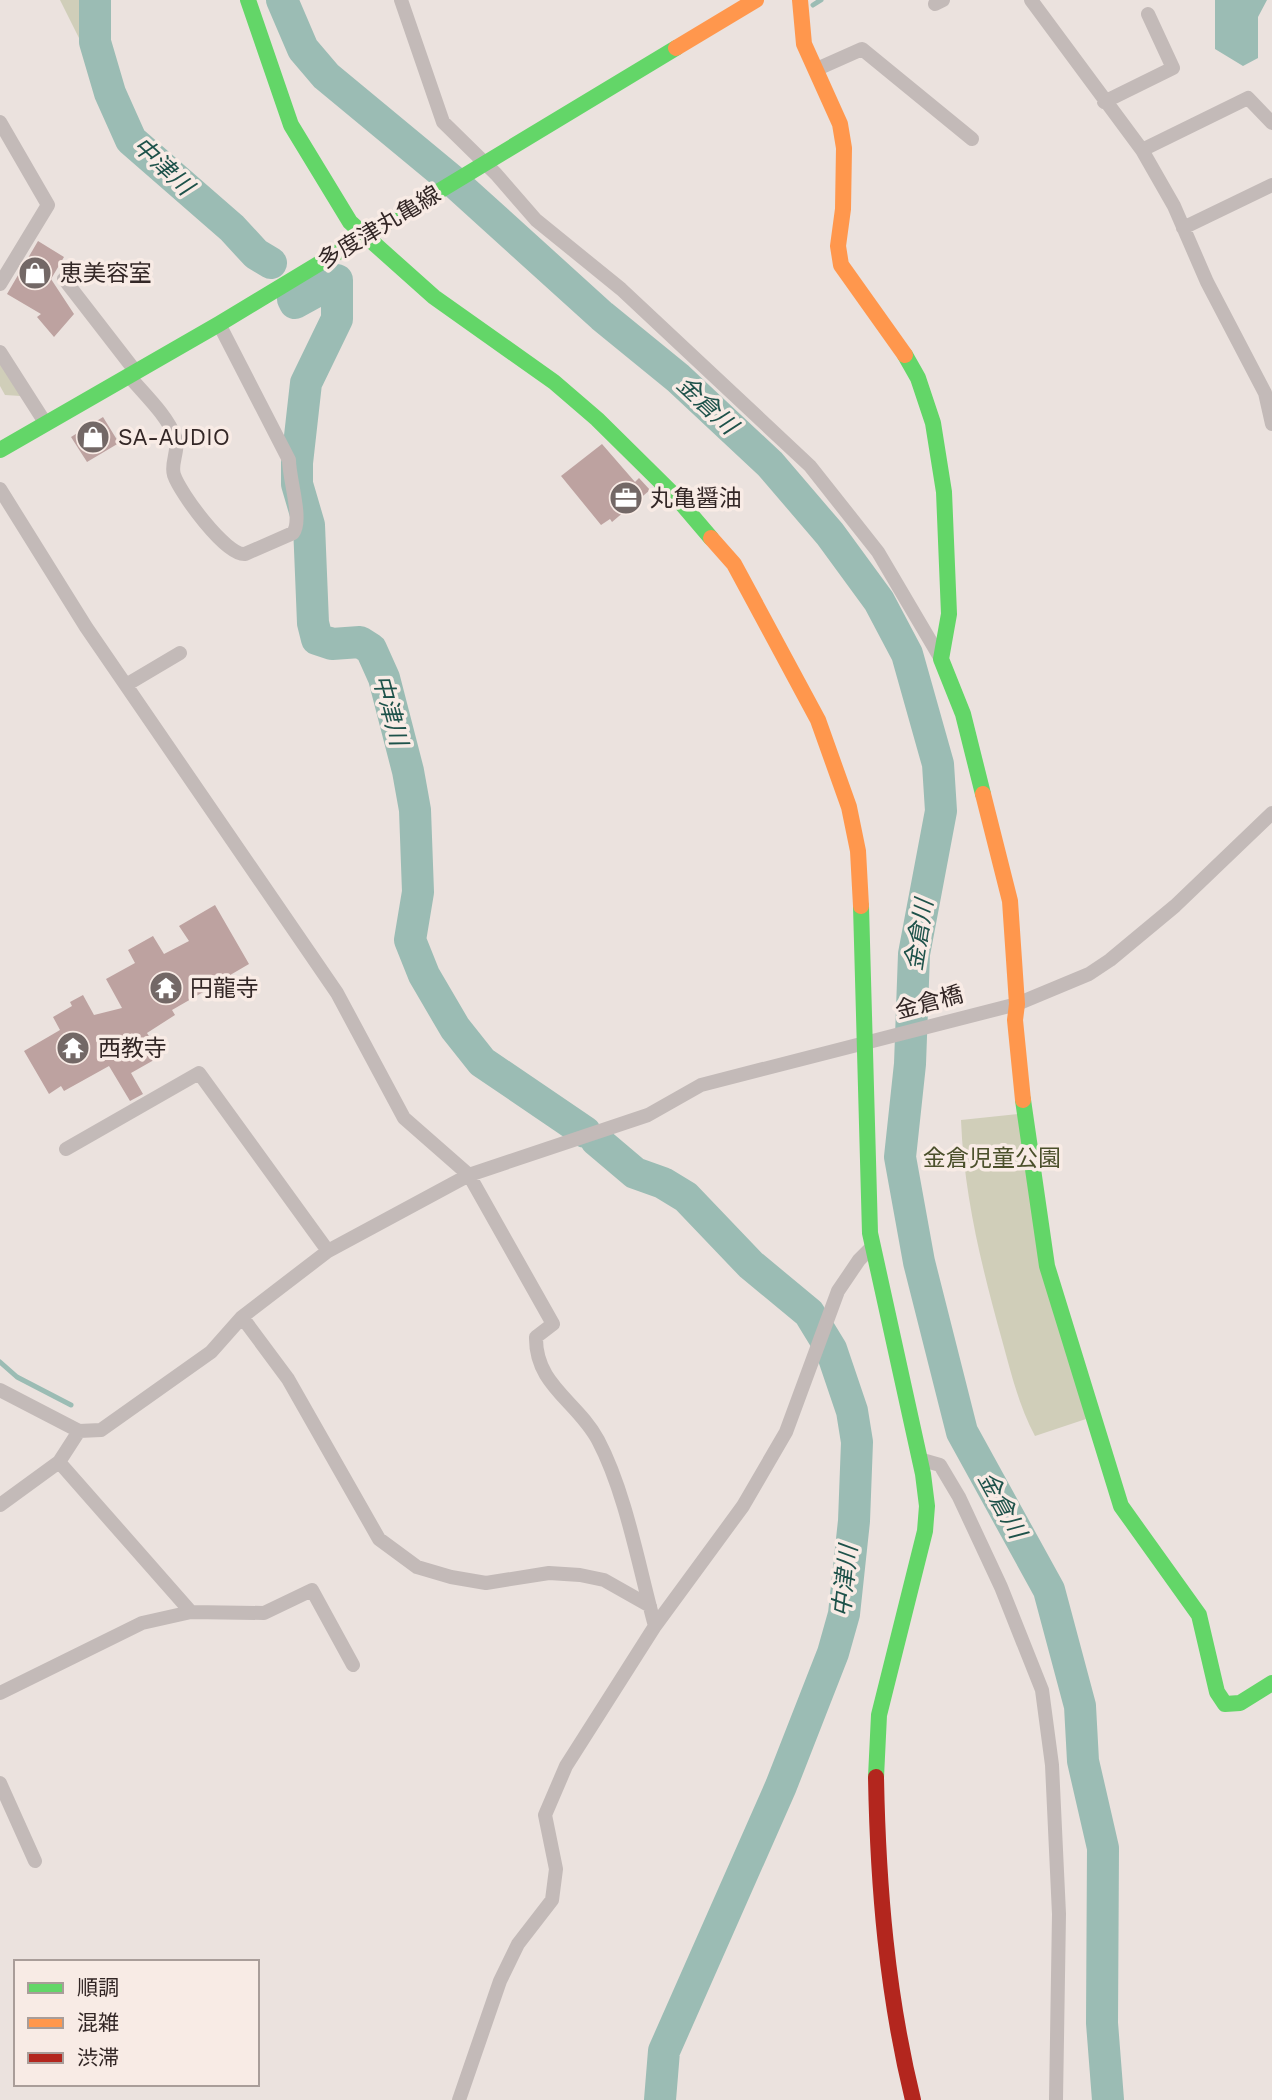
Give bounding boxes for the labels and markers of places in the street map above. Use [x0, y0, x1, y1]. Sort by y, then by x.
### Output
shop icon: 恵美容室 [16, 254, 54, 292]
place label: 恵美容室 [60, 260, 152, 287]
shop icon: SA-AUDIO [74, 418, 112, 456]
place label: SA-AUDIO [118, 424, 230, 451]
office icon: 丸亀醤油 [607, 479, 645, 517]
place label: 丸亀醤油 [650, 485, 742, 512]
temple icon: 円龍寺 [147, 969, 185, 1007]
place label: 円龍寺 [190, 975, 259, 1002]
temple icon: 西教寺 [54, 1029, 92, 1067]
place label: 西教寺 [98, 1035, 167, 1062]

